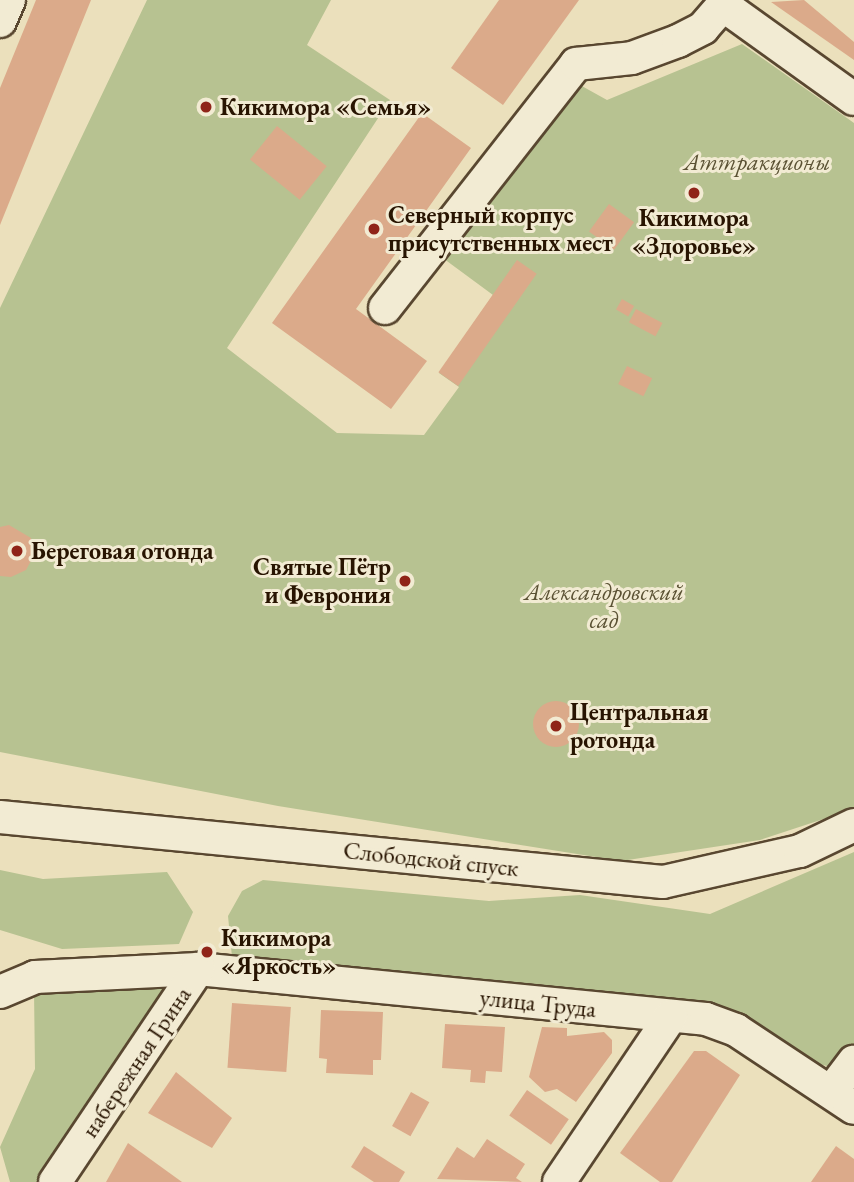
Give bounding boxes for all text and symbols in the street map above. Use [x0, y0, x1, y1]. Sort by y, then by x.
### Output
place label: Кикимора «Семья» [220, 93, 431, 121]
marker: Кикимора «Семья» [198, 99, 214, 115]
park label: Аттракционы [684, 148, 830, 176]
marker: Кикимора «Здоровье» [686, 185, 702, 201]
place label: Северный корпус присутственных мест [388, 201, 613, 257]
place label: Кикимора «Здоровье» [632, 204, 756, 260]
marker: Северный корпус присутственных мест [366, 221, 382, 237]
place label: Береговая отонда [31, 537, 214, 565]
marker: Береговая отонда [9, 543, 25, 559]
place label: Святые Пётр и Феврония [253, 553, 391, 609]
marker: Святые Пётр и Феврония [397, 573, 413, 589]
park label: Александровский сад [524, 578, 684, 634]
place label: Центральная ротонда [570, 698, 709, 754]
marker: Центральная ротонда [548, 718, 564, 734]
street label: Слободской спуск [342, 835, 520, 883]
place label: Кикимора «Яркость» [221, 924, 336, 980]
marker: Кикимора «Яркость» [199, 944, 215, 960]
street label: набережная Грина [75, 981, 197, 1143]
street label: улица Труда [478, 983, 598, 1023]

